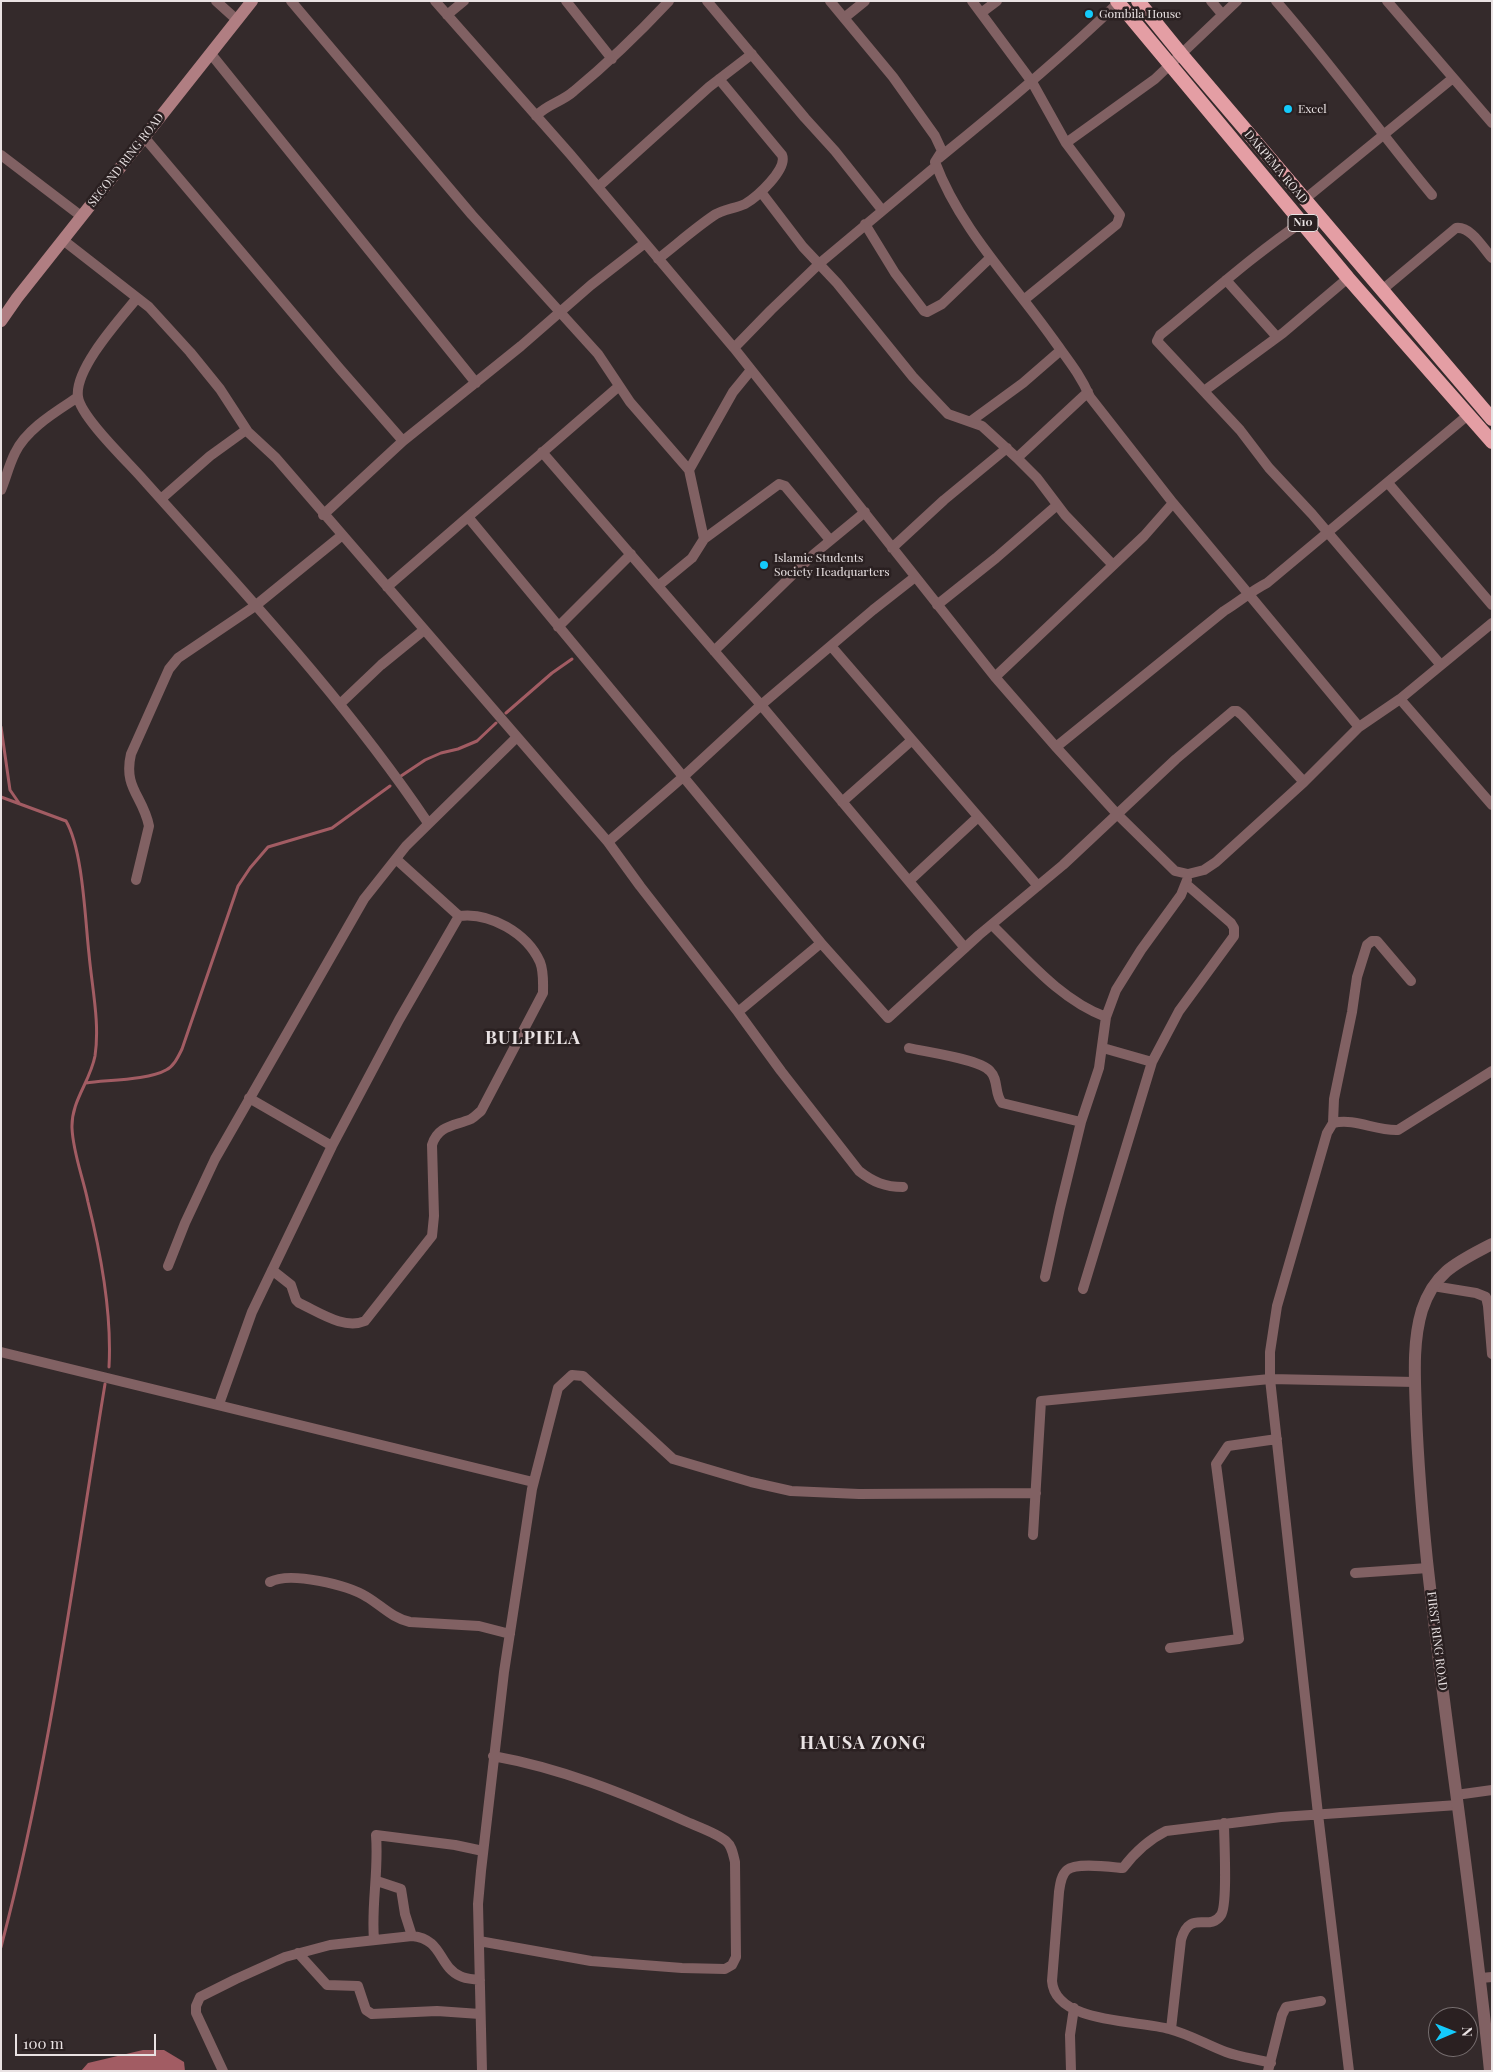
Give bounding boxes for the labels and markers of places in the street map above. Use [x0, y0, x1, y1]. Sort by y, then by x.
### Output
place label: Gombila House [1099, 7, 1181, 21]
marker: Gombila House [1083, 8, 1095, 20]
place label: Excel [1298, 102, 1327, 116]
marker: Excel [1282, 103, 1294, 115]
place label: Islamic Students Society Headquarters [774, 551, 890, 579]
marker: Islamic Students Society Headquarters [758, 559, 770, 571]

